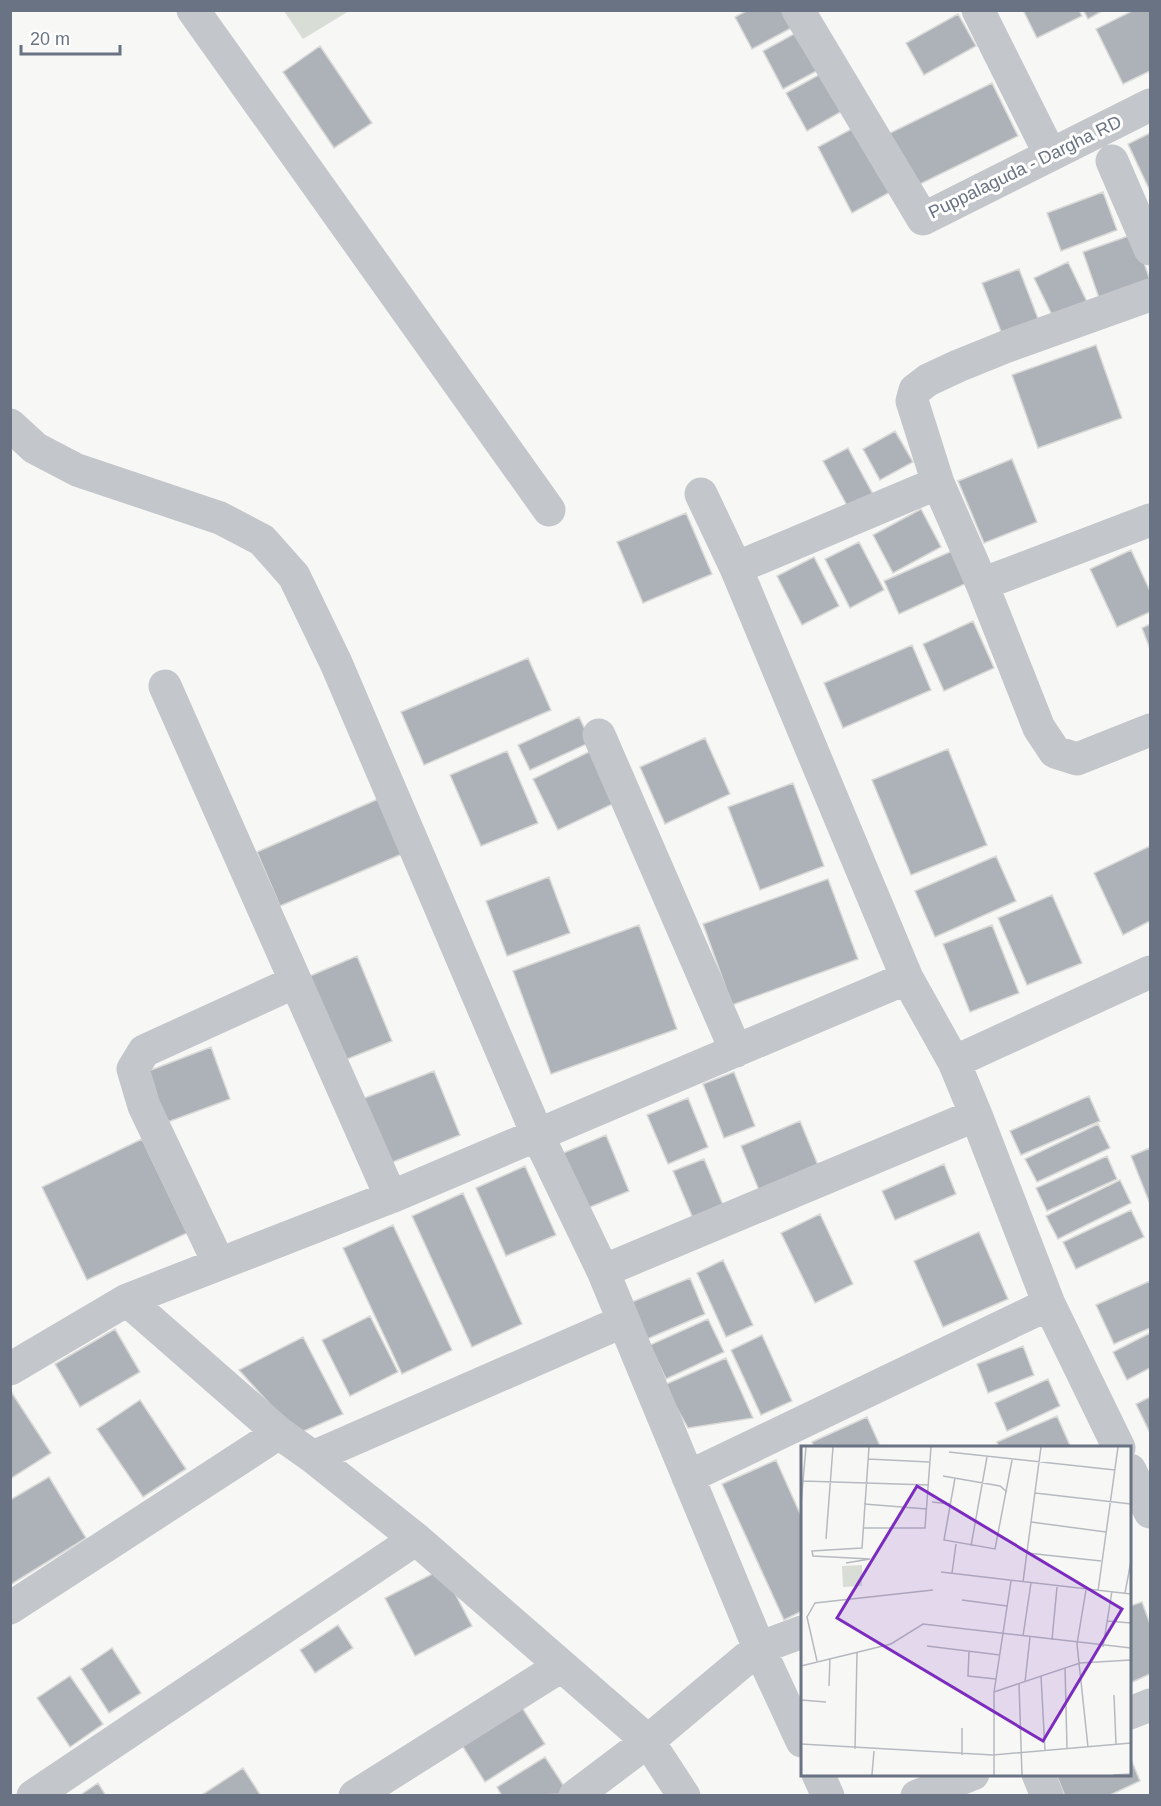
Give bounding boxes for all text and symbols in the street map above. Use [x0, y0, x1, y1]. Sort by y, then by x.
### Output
scale bar [21, 18, 120, 56]
text: 20 m [30, 29, 70, 49]
street label: Puppalaguda - Dargha RD [925, 112, 1125, 222]
inset map [801, 1446, 1131, 1776]

